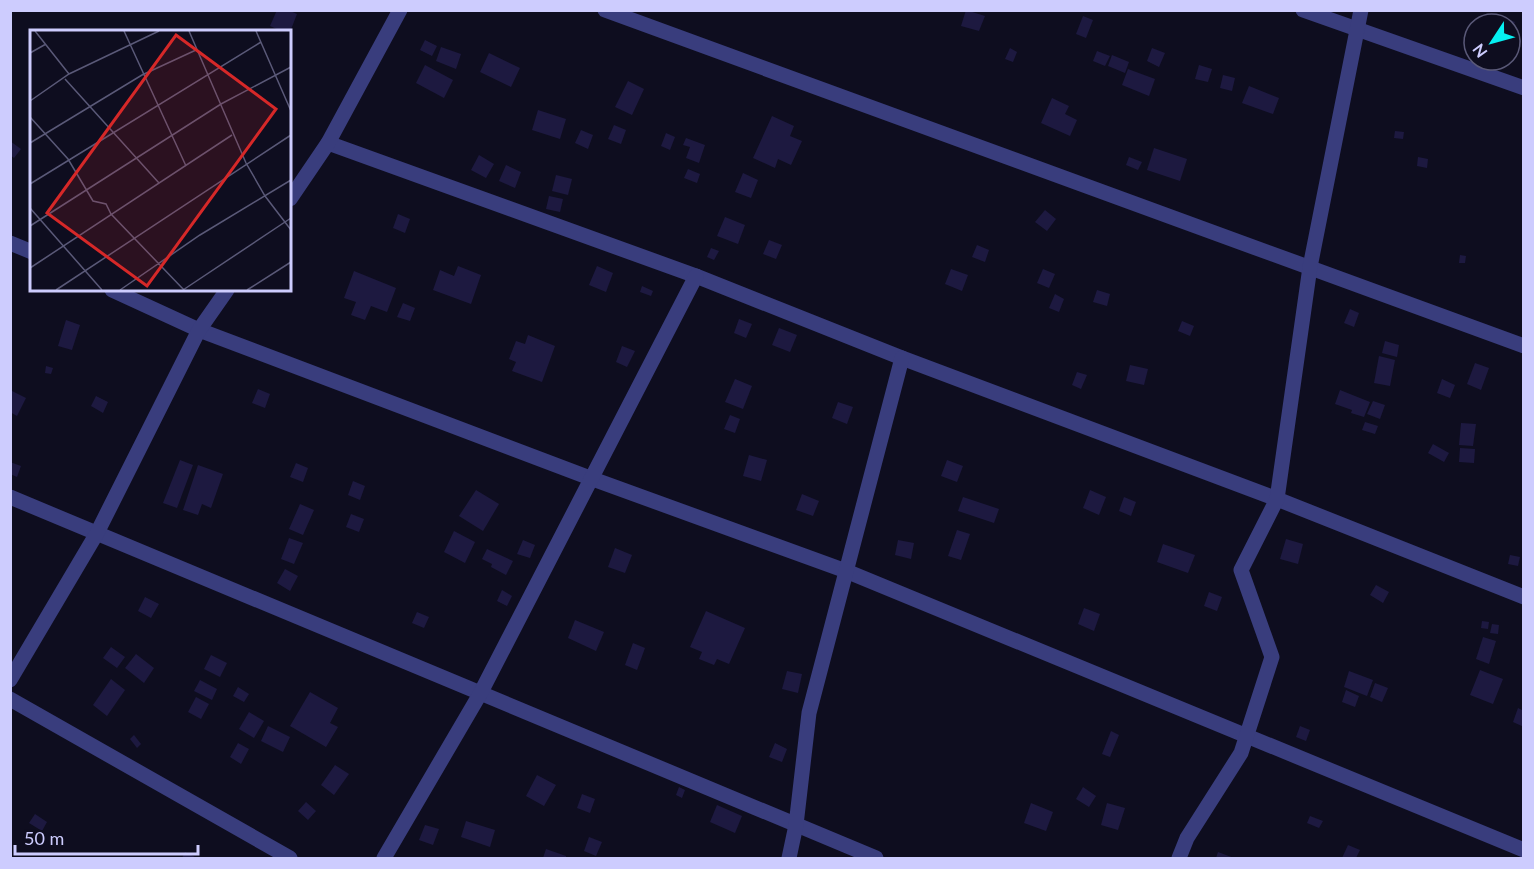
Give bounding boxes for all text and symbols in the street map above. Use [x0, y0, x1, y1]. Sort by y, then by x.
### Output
north arrow [1462, 12, 1522, 72]
inset map [30, 30, 291, 291]
text: N [1468, 41, 1491, 62]
scale bar [15, 818, 198, 856]
text: 50 m [24, 827, 64, 849]

